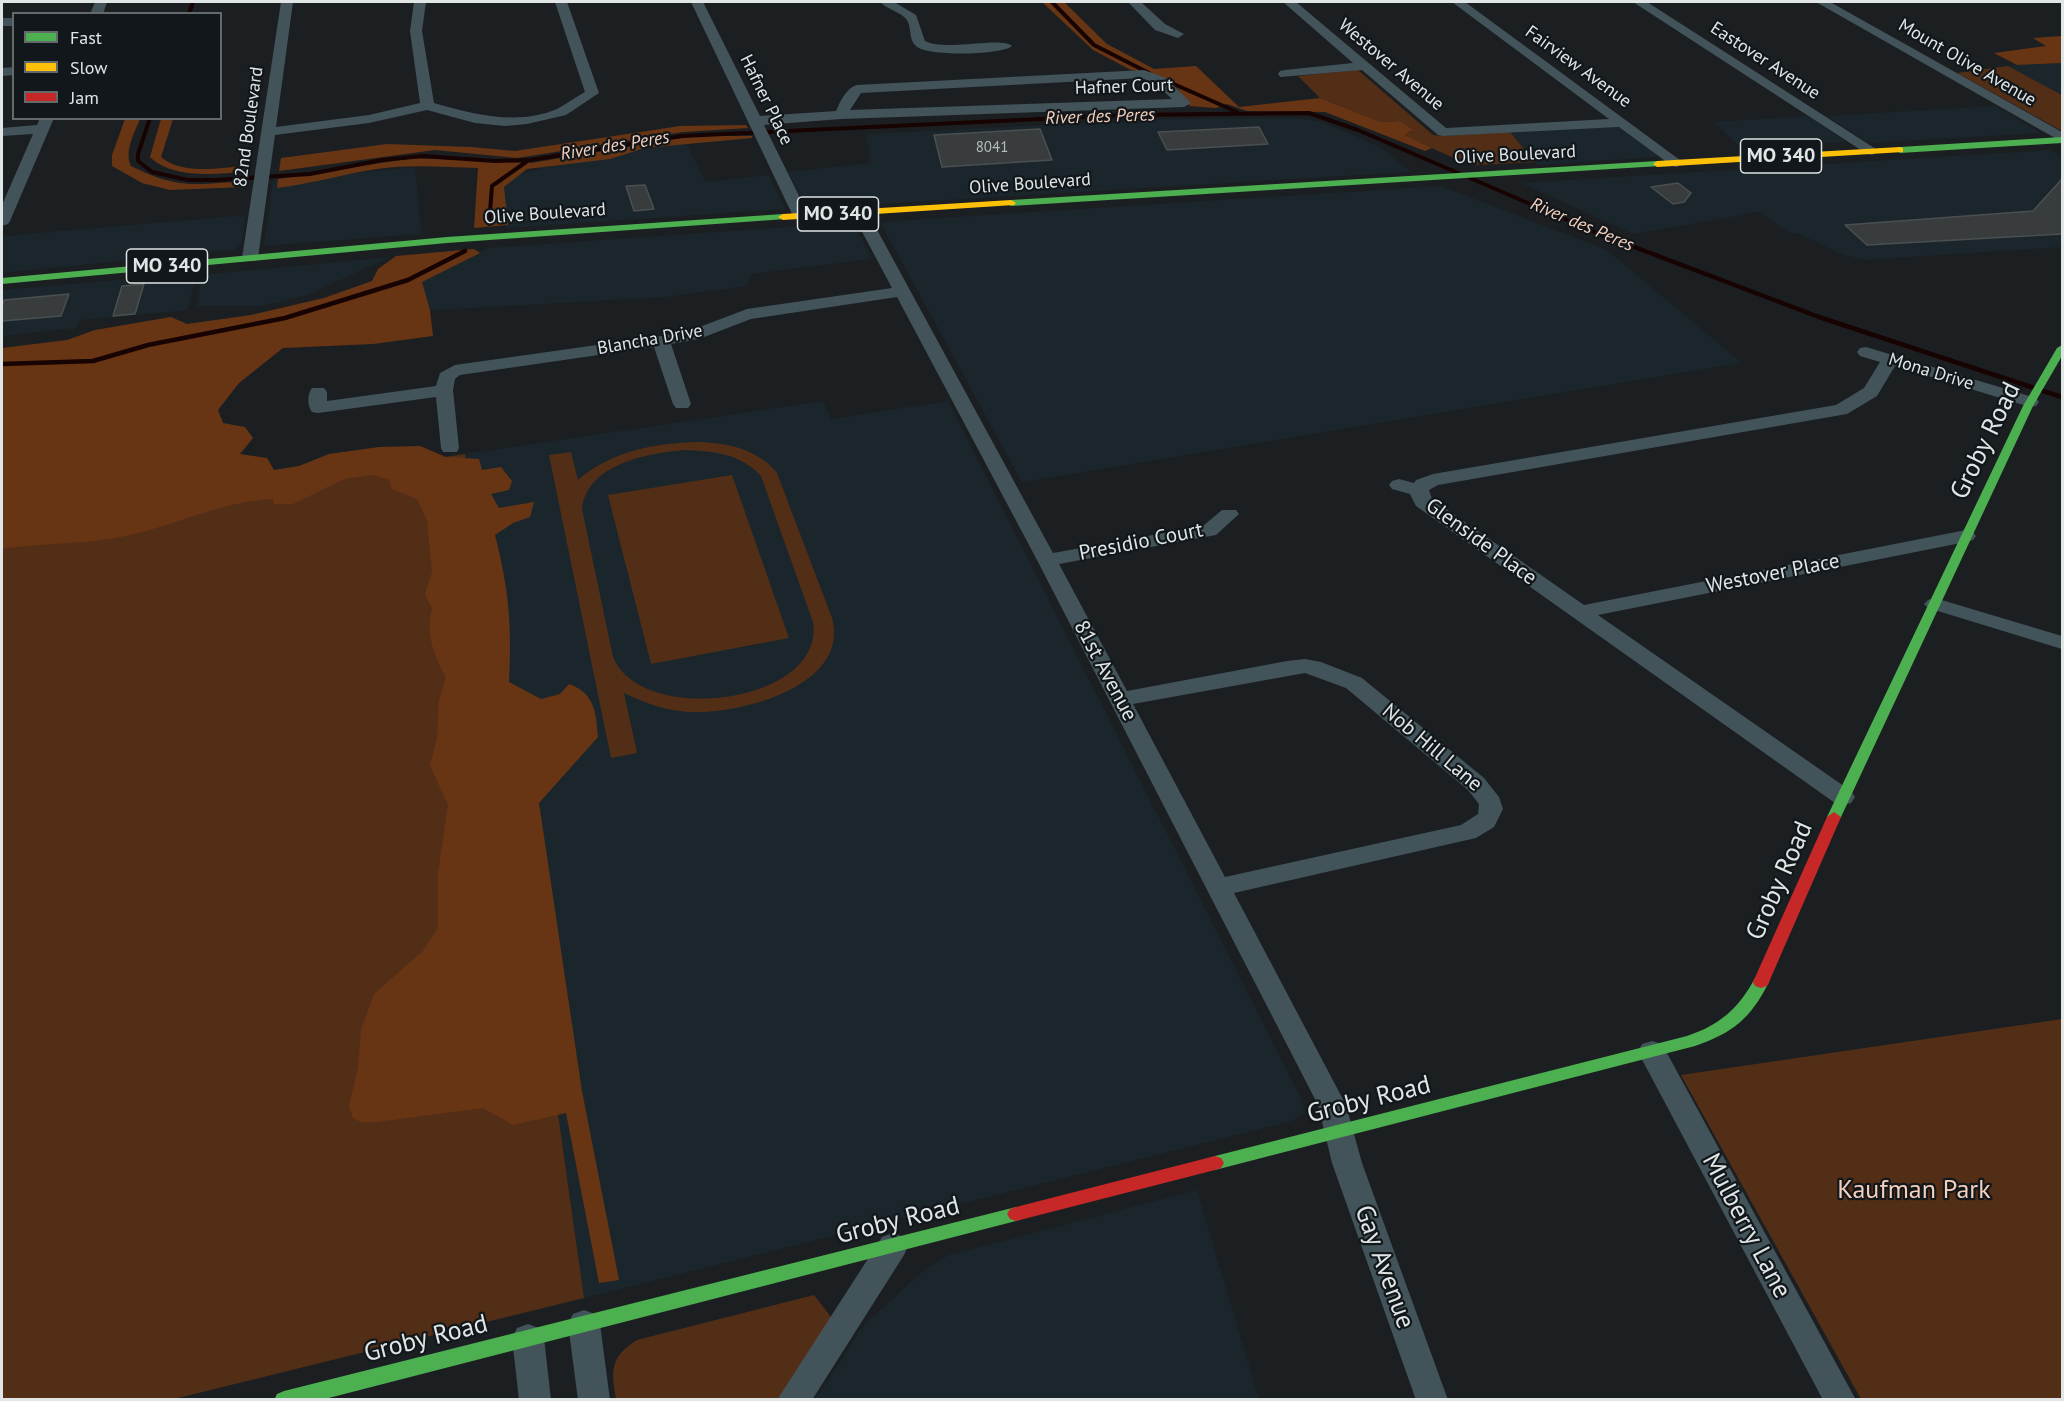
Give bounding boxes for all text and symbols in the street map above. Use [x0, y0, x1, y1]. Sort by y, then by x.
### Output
legend [12, 12, 222, 120]
street label: Westover Avenue [1334, 15, 1448, 115]
street label: Mount Olive Avenue [1894, 15, 2040, 111]
street label: Eastover Avenue [1706, 18, 1824, 104]
street label: Fairview Avenue [1521, 21, 1635, 113]
text: Fast [70, 26, 102, 49]
street label: Hafner Place [735, 51, 797, 149]
text: Slow [70, 56, 108, 79]
street label: 82nd Boulevard [230, 65, 268, 189]
street label: Hafner Court [1074, 74, 1174, 100]
text: Jam [70, 86, 99, 109]
water label: River des Peres [1045, 104, 1155, 130]
water label: River des Peres [559, 127, 671, 165]
house number: 8041 [976, 139, 1008, 157]
road number: MO 340 [1740, 139, 1822, 173]
street label: Olive Boulevard [1453, 141, 1577, 169]
street label: Olive Boulevard [968, 169, 1092, 199]
water label: River des Peres [1527, 194, 1637, 256]
road number: MO 340 [798, 197, 878, 231]
street label: Olive Boulevard [483, 199, 607, 229]
road number: MO 340 [126, 249, 207, 283]
street label: Blancha Drive [596, 320, 704, 360]
street label: Mona Drive [1886, 349, 1976, 395]
street label: Groby Road [1944, 377, 2028, 505]
street label: Glenside Place [1421, 493, 1541, 591]
street label: Presidio Court [1077, 518, 1205, 566]
street label: Westover Place [1704, 549, 1842, 599]
street label: 81st Avenue [1068, 617, 1142, 725]
street label: Nob Hill Lane [1377, 699, 1487, 797]
street label: Groby Road [1740, 817, 1820, 945]
street label: Groby Road [1304, 1070, 1434, 1130]
street label: Mulberry Lane [1695, 1148, 1797, 1304]
park label: Kaufman Park [1837, 1175, 1991, 1207]
street label: Groby Road [833, 1191, 963, 1251]
street label: Gay Avenue [1347, 1201, 1421, 1333]
street label: Groby Road [361, 1309, 491, 1369]

